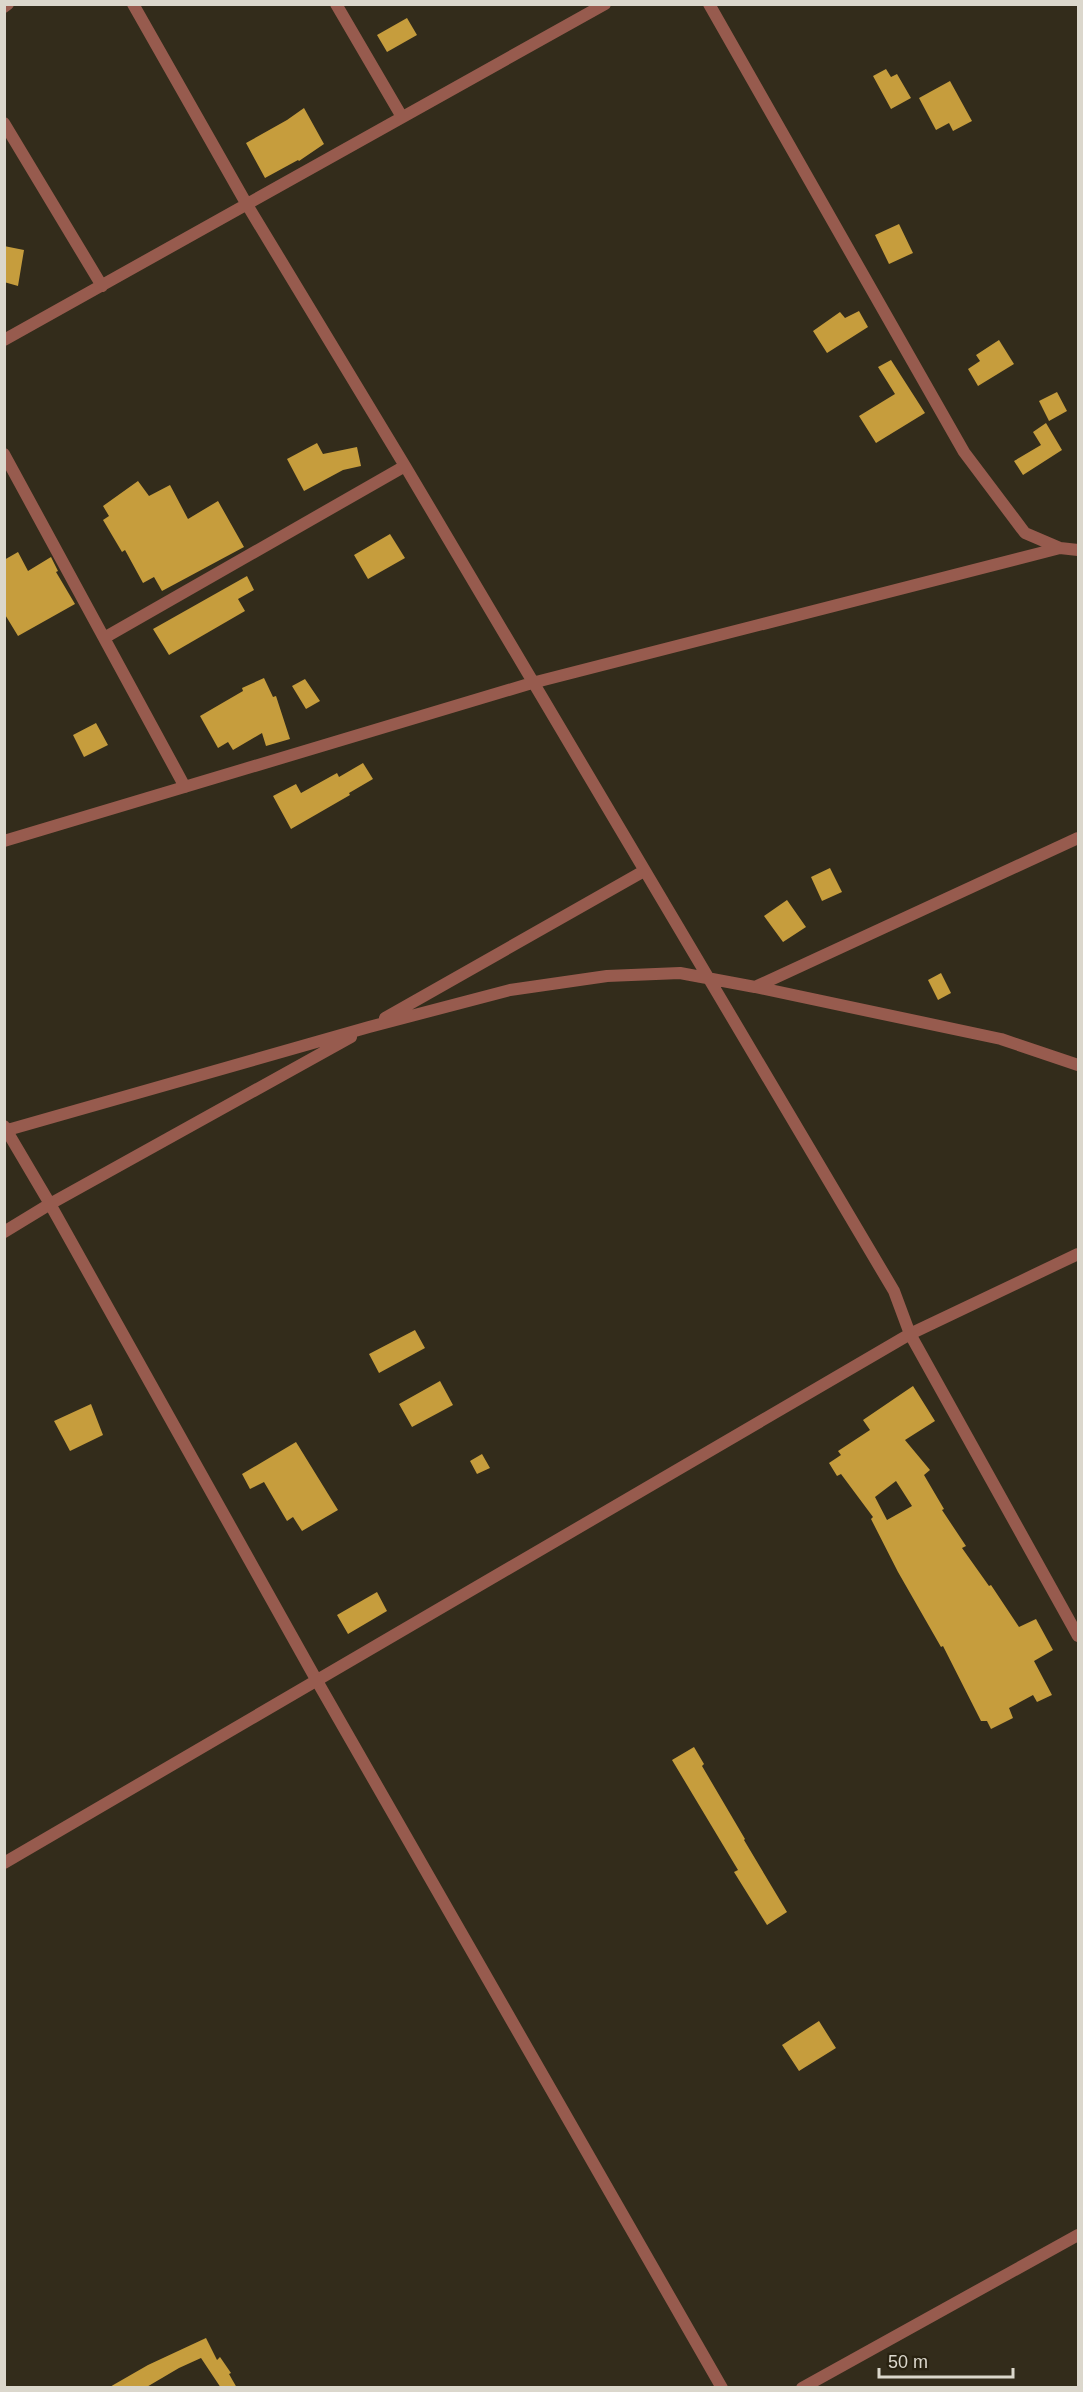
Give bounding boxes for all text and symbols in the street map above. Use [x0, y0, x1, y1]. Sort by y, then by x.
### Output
scale bar [879, 2341, 1012, 2379]
text: 50 m [888, 2352, 928, 2372]

